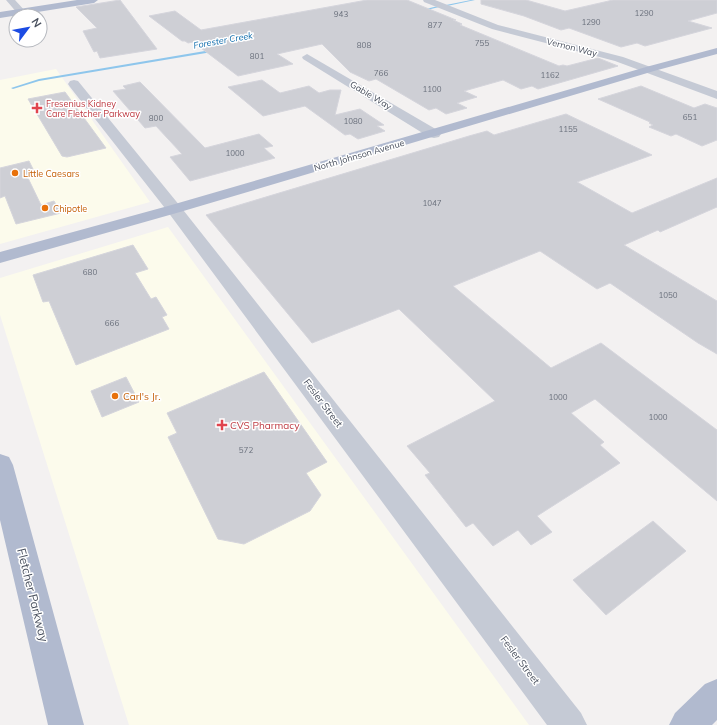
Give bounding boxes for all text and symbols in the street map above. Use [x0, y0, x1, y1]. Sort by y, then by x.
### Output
north arrow [8, 8, 48, 48]
house number: 1290 [634, 8, 654, 18]
house number: 943 [334, 9, 348, 19]
text: N [28, 15, 45, 30]
house number: 1290 [581, 17, 601, 27]
house number: 877 [428, 20, 442, 30]
water label: Forester Creek [193, 29, 254, 51]
street label: Vernon Way [545, 35, 599, 60]
house number: 755 [475, 38, 489, 48]
house number: 808 [357, 40, 371, 50]
house number: 801 [250, 51, 264, 61]
house number: 766 [374, 68, 388, 78]
house number: 1162 [540, 70, 560, 80]
street label: Gable Way [348, 78, 394, 113]
house number: 1100 [422, 84, 442, 94]
place label: Fresenius Kidney Care Fletcher Parkway [46, 98, 140, 120]
marker: Fresenius Kidney Care Fletcher Parkway [31, 102, 43, 114]
house number: 651 [683, 112, 697, 122]
house number: 800 [149, 113, 163, 123]
house number: 1080 [343, 116, 363, 126]
house number: 1155 [558, 124, 578, 134]
street label: North Johnson Avenue [313, 137, 405, 173]
house number: 1000 [225, 148, 245, 158]
marker: Little Caesars [10, 168, 20, 178]
place label: Little Caesars [23, 168, 79, 179]
house number: 1047 [422, 198, 442, 208]
marker: Chipotle [40, 203, 50, 213]
place label: Chipotle [53, 203, 87, 214]
house number: 680 [83, 267, 97, 277]
house number: 1050 [658, 290, 678, 300]
house number: 666 [105, 318, 119, 328]
street label: Fesler Street [300, 376, 346, 430]
place label: Carl's Jr. [123, 390, 160, 403]
marker: Carl's Jr. [110, 391, 120, 401]
house number: 1000 [548, 392, 568, 402]
house number: 1000 [648, 412, 668, 422]
place label: CVS Pharmacy [230, 419, 300, 432]
marker: CVS Pharmacy [217, 420, 227, 430]
house number: 572 [239, 445, 253, 455]
street label: Fletcher Parkway [14, 547, 52, 644]
street label: Fesler Street [497, 633, 543, 687]

